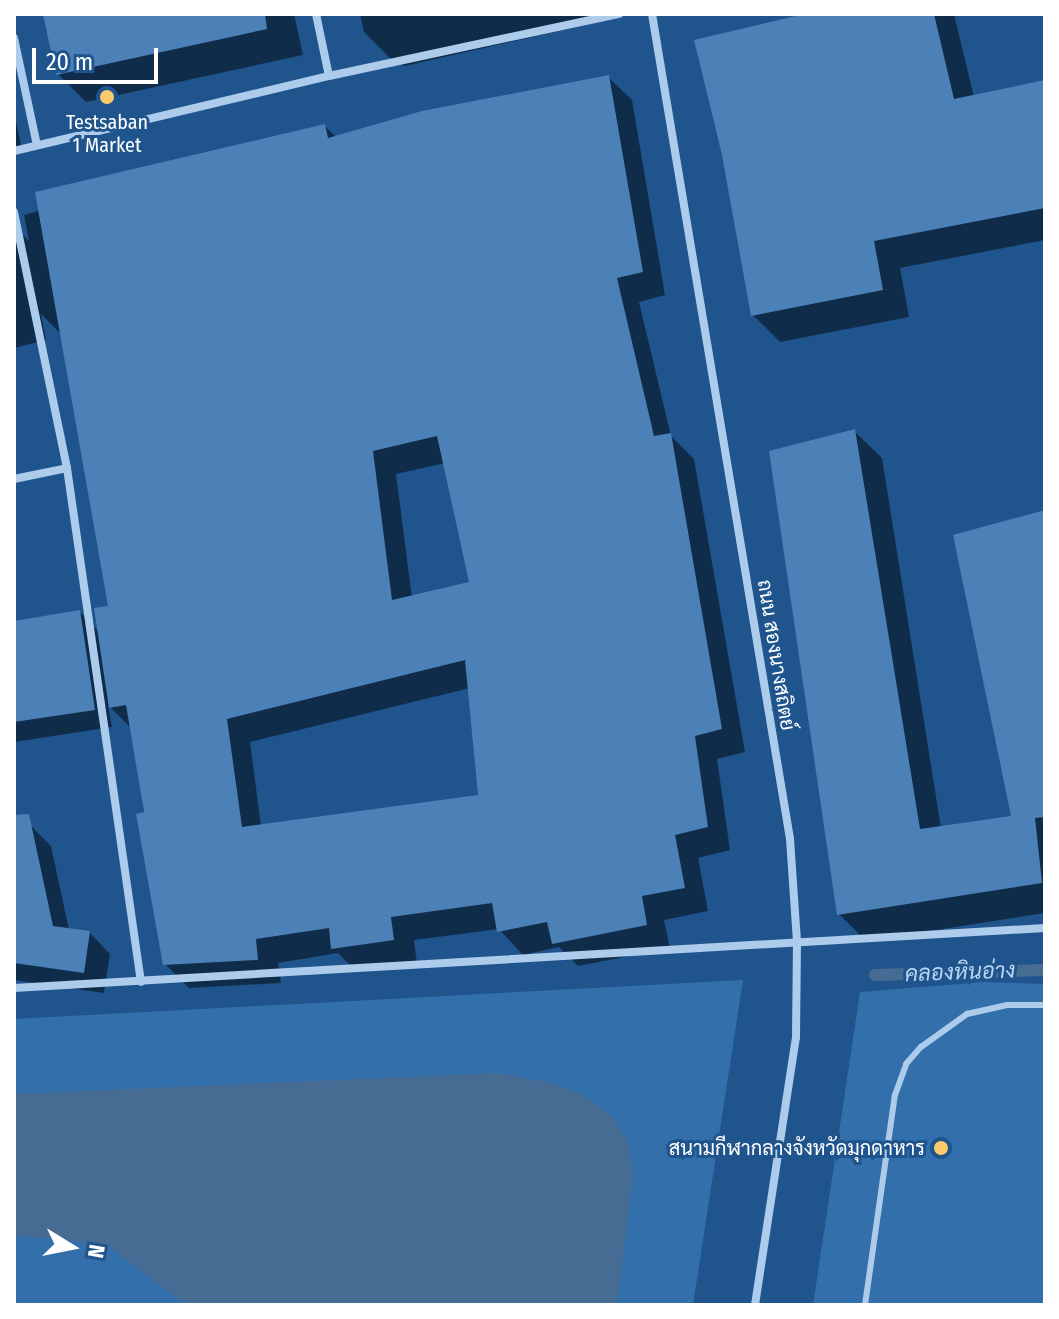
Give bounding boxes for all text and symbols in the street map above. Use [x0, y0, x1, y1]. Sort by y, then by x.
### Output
scale bar [36, 32, 162, 82]
text: 20 m [46, 48, 93, 76]
marker: Testsaban 1 Market [98, 88, 116, 106]
place label: Testsaban 1 Market [66, 110, 148, 157]
street label: ถนน สองนางสถิตย์ [752, 578, 800, 732]
water label: คลองหินอ่าง [904, 957, 1016, 987]
place label: สนามกีฬากลางจังหวัดมุกดาหาร [669, 1136, 925, 1160]
marker: สนามกีฬากลางจังหวัดมุกดาหาร [932, 1139, 950, 1157]
north arrow [32, 1207, 112, 1287]
text: N [82, 1242, 111, 1260]

